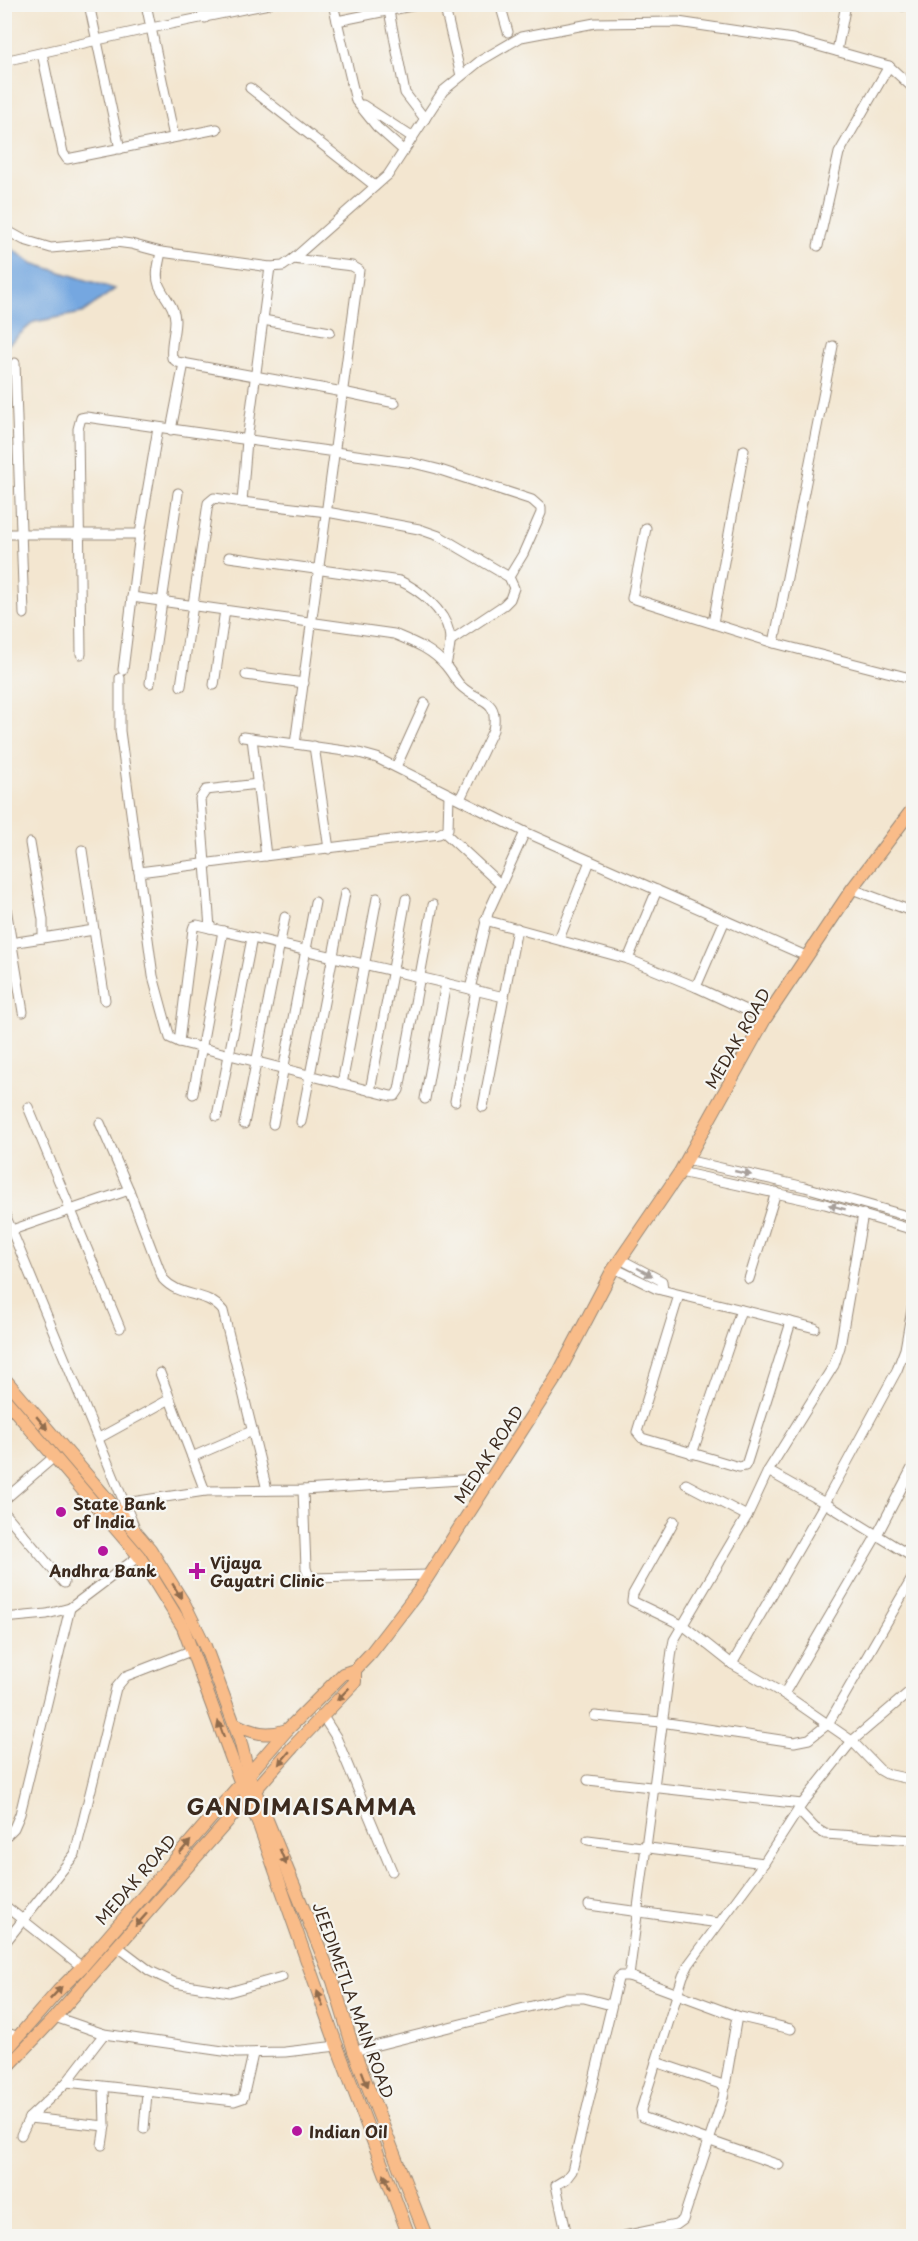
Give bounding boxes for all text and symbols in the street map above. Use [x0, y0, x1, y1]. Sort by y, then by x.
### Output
street label: MEDAK ROAD [698, 983, 776, 1093]
one-way arrow [734, 1169, 752, 1179]
one-way arrow [828, 1202, 846, 1211]
one-way arrow [636, 1267, 653, 1277]
street label: MEDAK ROAD [447, 1400, 529, 1508]
one-way arrow [35, 1415, 48, 1431]
place label: State Bank of India [73, 1491, 167, 1533]
marker: State Bank of India [54, 1505, 68, 1519]
marker: Andhra Bank [96, 1544, 110, 1558]
place label: Vijaya Gayatri Clinic [210, 1550, 325, 1592]
place label: Andhra Bank [48, 1558, 157, 1582]
marker: Vijaya Gayatri Clinic [188, 1562, 206, 1580]
one-way arrow [171, 1583, 182, 1599]
one-way arrow [336, 1687, 350, 1701]
one-way arrow [216, 1720, 226, 1738]
one-way arrow [277, 1750, 290, 1766]
district label: GANDIMAISAMMA [186, 1789, 418, 1822]
street label: MEDAK ROAD [89, 1829, 181, 1929]
one-way arrow [178, 1840, 191, 1855]
one-way arrow [278, 1848, 288, 1866]
street label: JEEDIMETLA MAIN ROAD [307, 1899, 401, 2101]
one-way arrow [134, 1913, 148, 1928]
one-way arrow [49, 1986, 62, 2001]
one-way arrow [315, 1990, 325, 2008]
one-way arrow [361, 2070, 370, 2088]
place label: Indian Oil [309, 2119, 388, 2143]
marker: Indian Oil [290, 2124, 304, 2138]
one-way arrow [382, 2173, 391, 2191]

